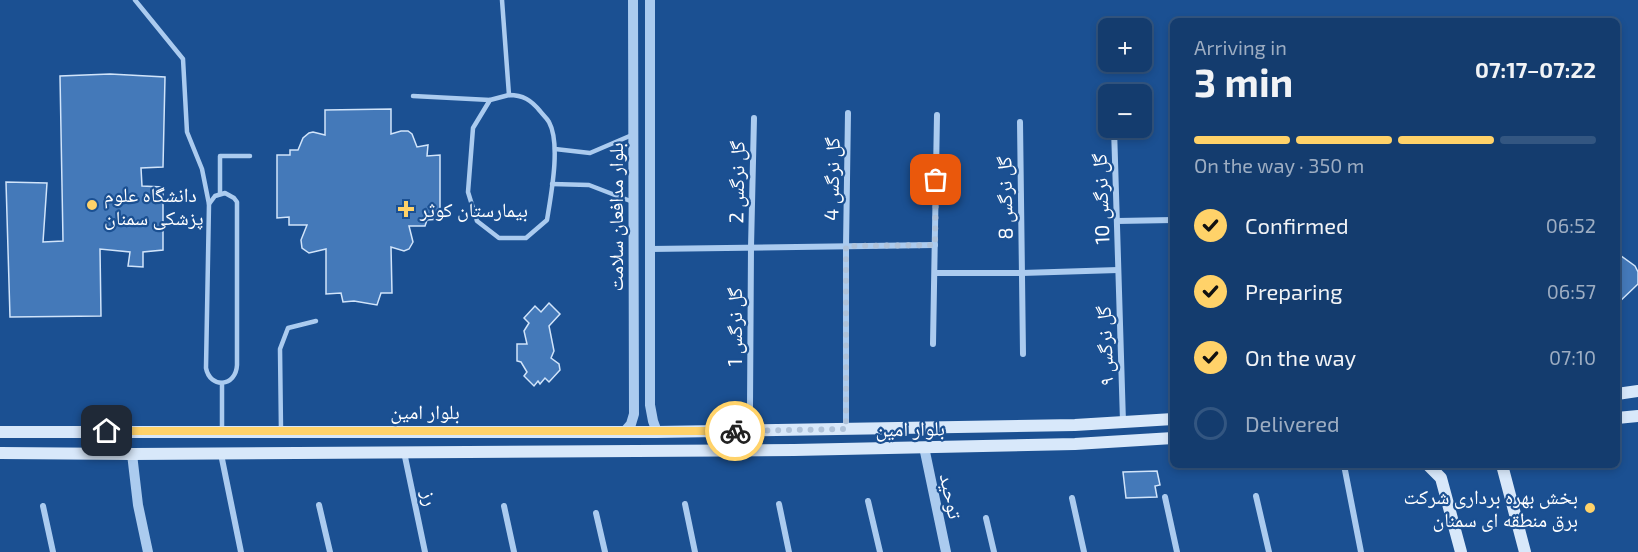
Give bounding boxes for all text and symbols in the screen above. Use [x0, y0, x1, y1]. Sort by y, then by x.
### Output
map controls [1098, 18, 1152, 138]
button: + [1098, 18, 1152, 72]
text: Arriving in [1194, 35, 1287, 59]
text: 07:17–07:22 [1475, 56, 1596, 82]
text: 3 min [1194, 58, 1293, 105]
button: − [1098, 84, 1152, 138]
street label: گل نرگس 4 [818, 137, 845, 221]
street label: گل نرگس 2 [723, 140, 750, 223]
street label: بلوار مدافعان سلامت [603, 143, 628, 291]
street label: گل نرگس 10 [1086, 153, 1115, 245]
text: On the way · 350 m [1194, 153, 1364, 177]
pin [910, 154, 961, 205]
street label: گل نرگس 8 [991, 156, 1018, 240]
icon: bag [919, 163, 952, 196]
place label: دانشگاه علوم پزشکی سمنان [104, 182, 204, 230]
place label: بیمارستان کوثر [419, 197, 528, 222]
marker: دانشگاه علوم پزشکی سمنان [85, 198, 99, 212]
marker: بیمارستان کوثر [397, 200, 415, 218]
icon: check [1194, 209, 1227, 242]
text: Confirmed [1245, 212, 1349, 238]
text: 06:52 [1546, 213, 1596, 237]
icon: check [1194, 275, 1227, 308]
text: Preparing [1245, 278, 1343, 304]
text: 06:57 [1547, 279, 1596, 303]
street label: گل نرگس 1 [722, 287, 747, 367]
street label: گل نرگس ۹ [1091, 305, 1118, 387]
icon: check [1194, 341, 1227, 374]
text: On the way [1245, 344, 1356, 370]
text: 07:10 [1549, 345, 1596, 369]
street label: بلوار امین [390, 399, 460, 424]
courier [705, 401, 765, 461]
pin [81, 405, 132, 456]
text: Delivered [1245, 410, 1340, 436]
icon: home [90, 414, 123, 447]
icon: bike [719, 415, 752, 448]
street label: بلوار امین [875, 415, 945, 442]
street label: توحید [935, 471, 969, 521]
place label: بخش بهره برداری شرکت برق منطقه ای سمنان [1404, 484, 1578, 532]
street label: رز [418, 487, 444, 508]
marker: بخش بهره برداری شرکت برق منطقه ای سمنان [1583, 501, 1597, 515]

